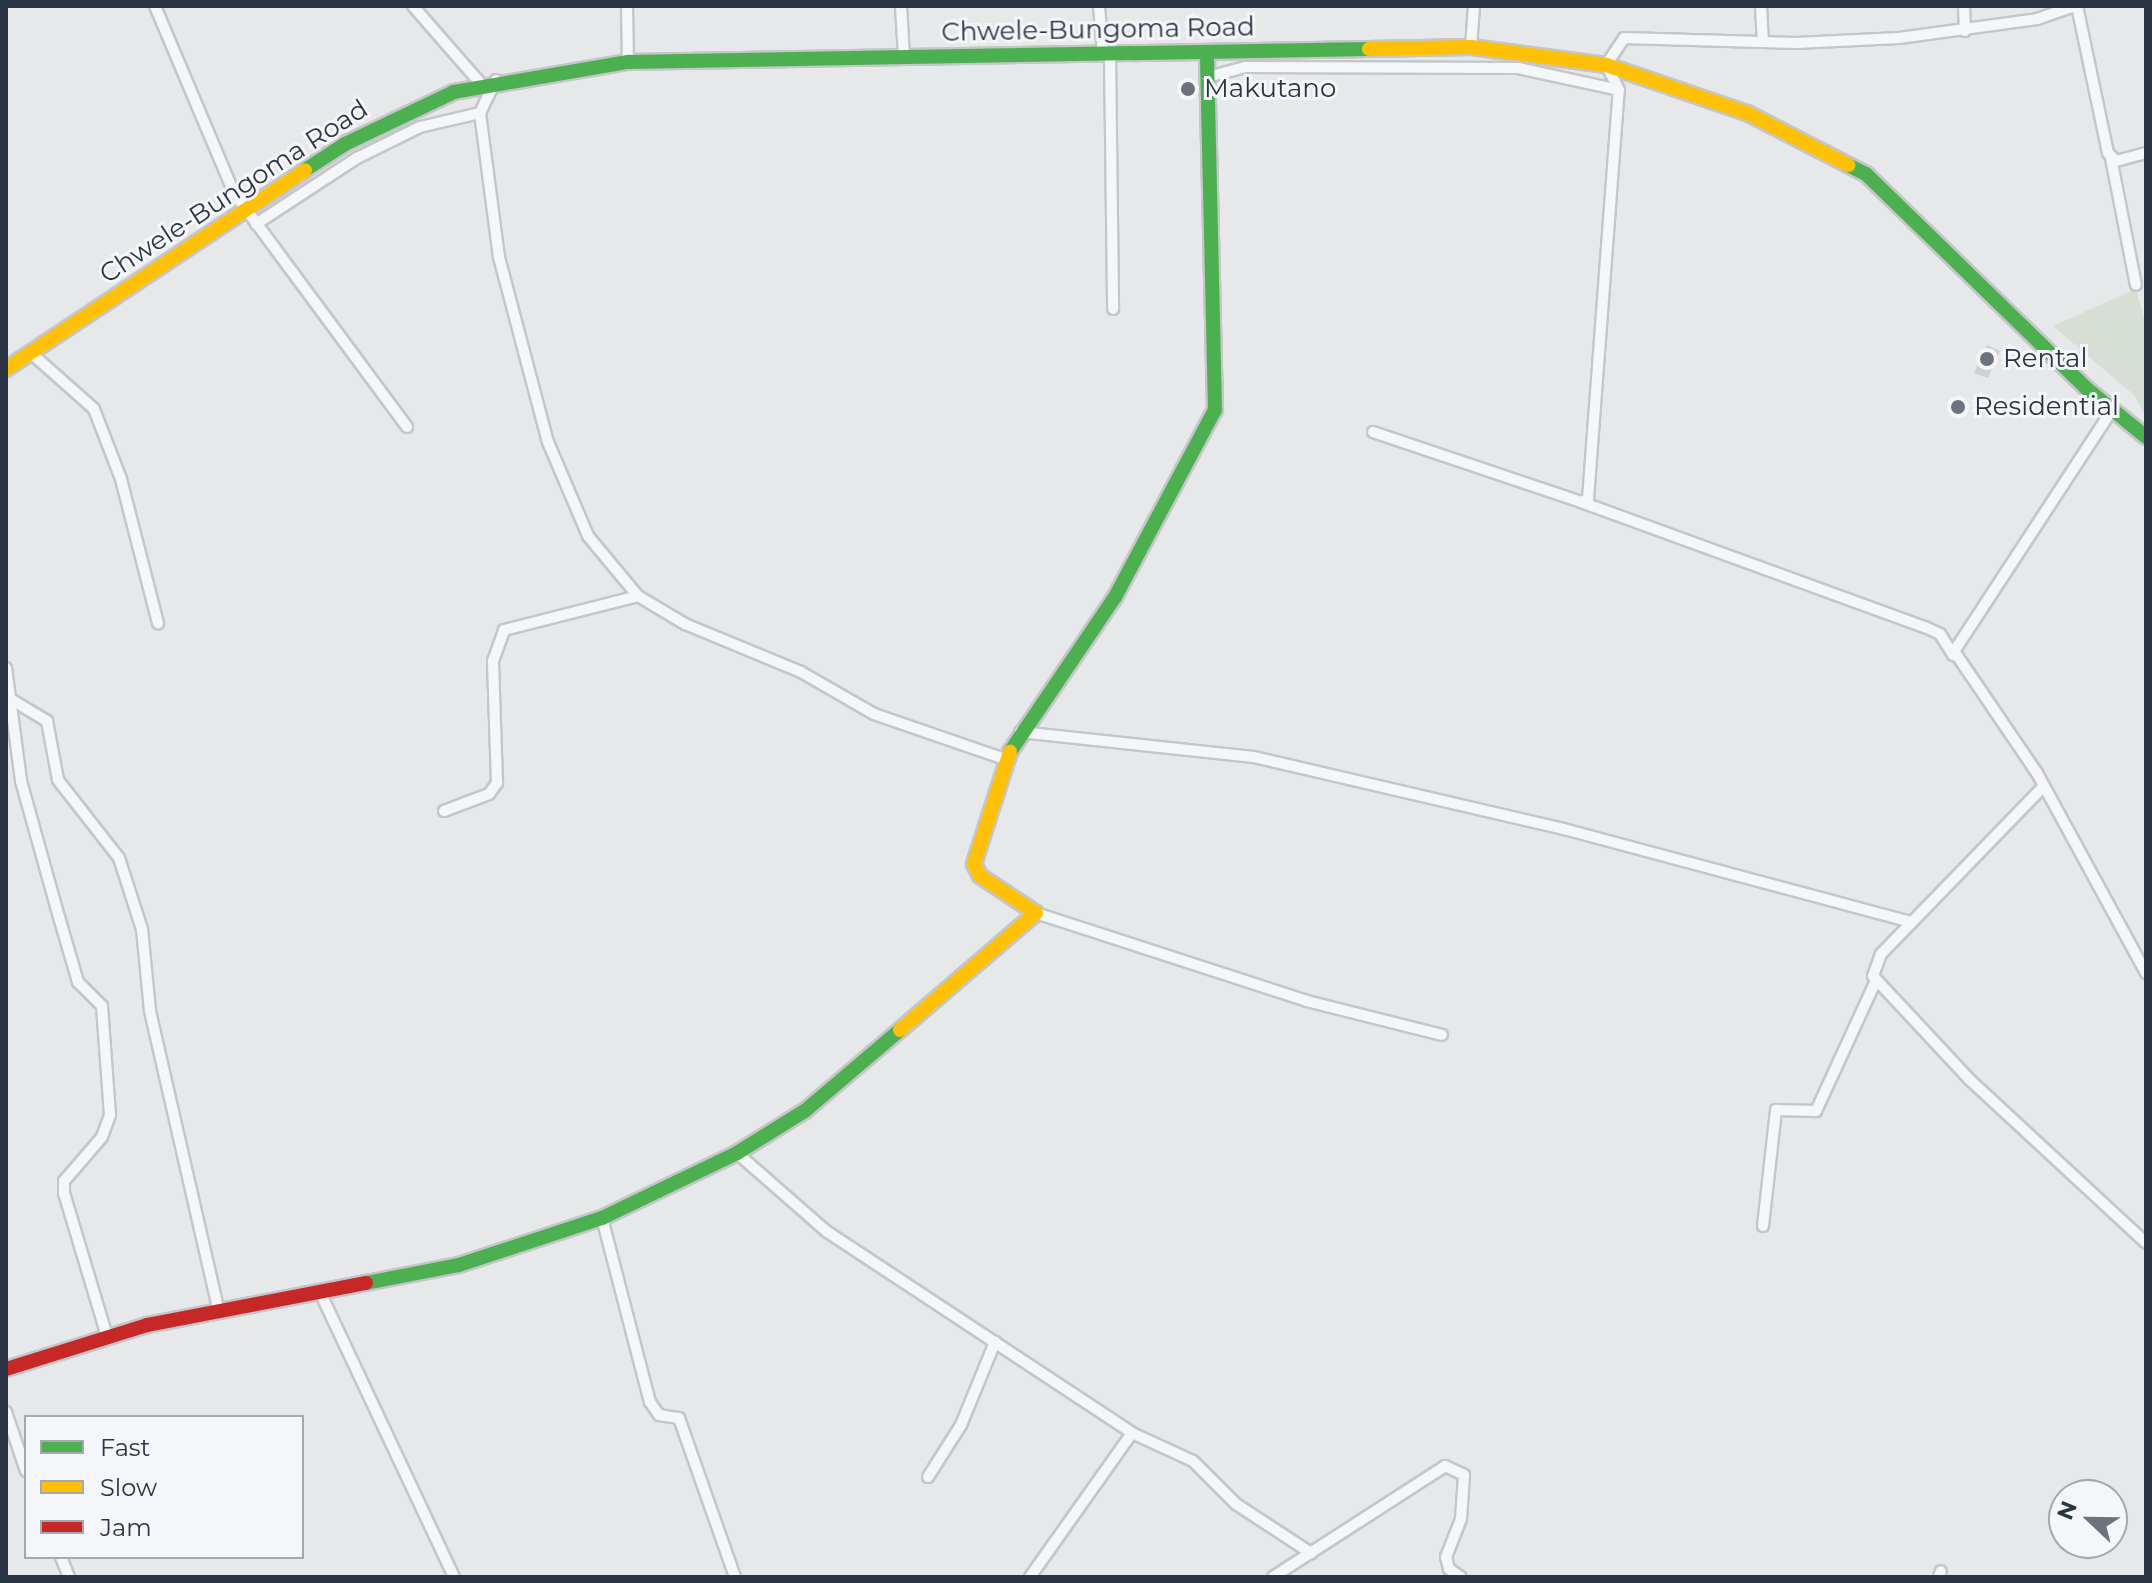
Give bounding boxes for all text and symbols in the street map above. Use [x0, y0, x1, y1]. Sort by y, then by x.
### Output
street label: Chwele-Bungoma Road [941, 12, 1255, 48]
place label: Makutano [1204, 73, 1336, 105]
marker: Makutano [1179, 80, 1197, 98]
street label: Chwele-Bungoma Road [94, 94, 374, 290]
place label: Rental [2003, 343, 2087, 375]
marker: Rental [1978, 350, 1996, 368]
place label: Residential [1974, 391, 2119, 423]
marker: Residential [1949, 398, 1967, 416]
legend [24, 1415, 304, 1559]
text: Fast [100, 1433, 150, 1462]
text: Slow [100, 1473, 157, 1502]
north arrow [2048, 1479, 2128, 1559]
text: N [2051, 1497, 2083, 1524]
text: Jam [100, 1513, 152, 1542]

